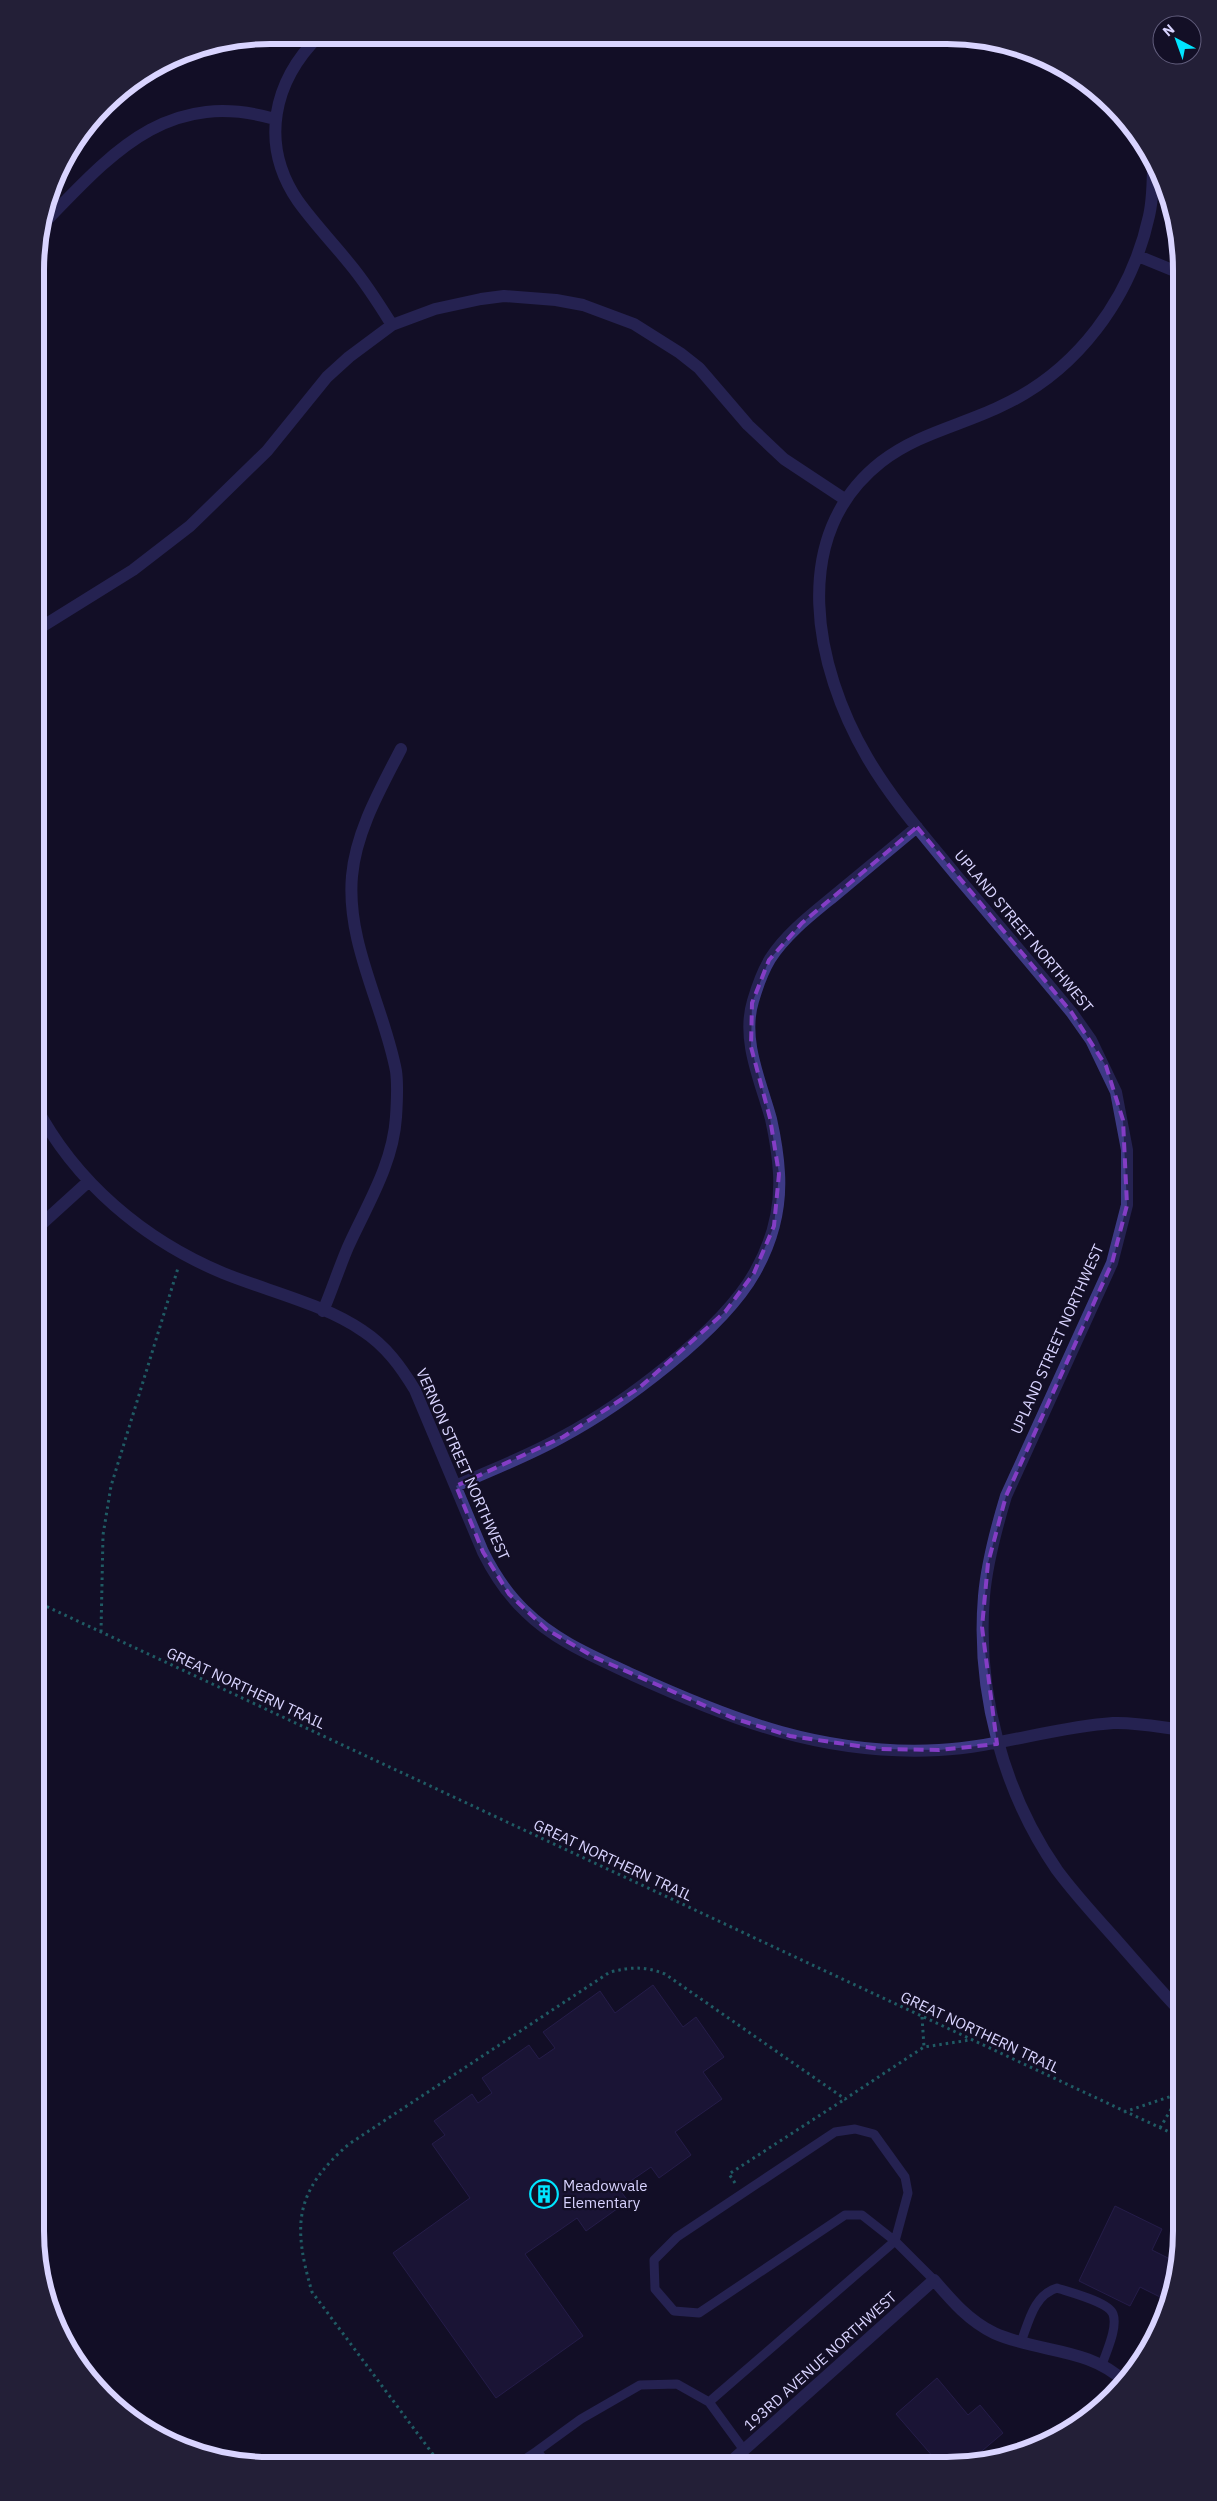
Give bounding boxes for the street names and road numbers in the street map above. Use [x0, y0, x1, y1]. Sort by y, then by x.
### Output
street label: UPLAND STREET NORTHWEST [950, 846, 1098, 1016]
street label: UPLAND STREET NORTHWEST [1006, 1241, 1108, 1437]
street label: VERNON STREET NORTHWEST [412, 1365, 514, 1563]
street label: GREAT NORTHERN TRAIL [164, 1643, 329, 1733]
street label: GREAT NORTHERN TRAIL [531, 1815, 696, 1905]
street label: GREAT NORTHERN TRAIL [898, 1987, 1063, 2077]
street label: 193RD AVENUE NORTHWEST [740, 2287, 901, 2435]

